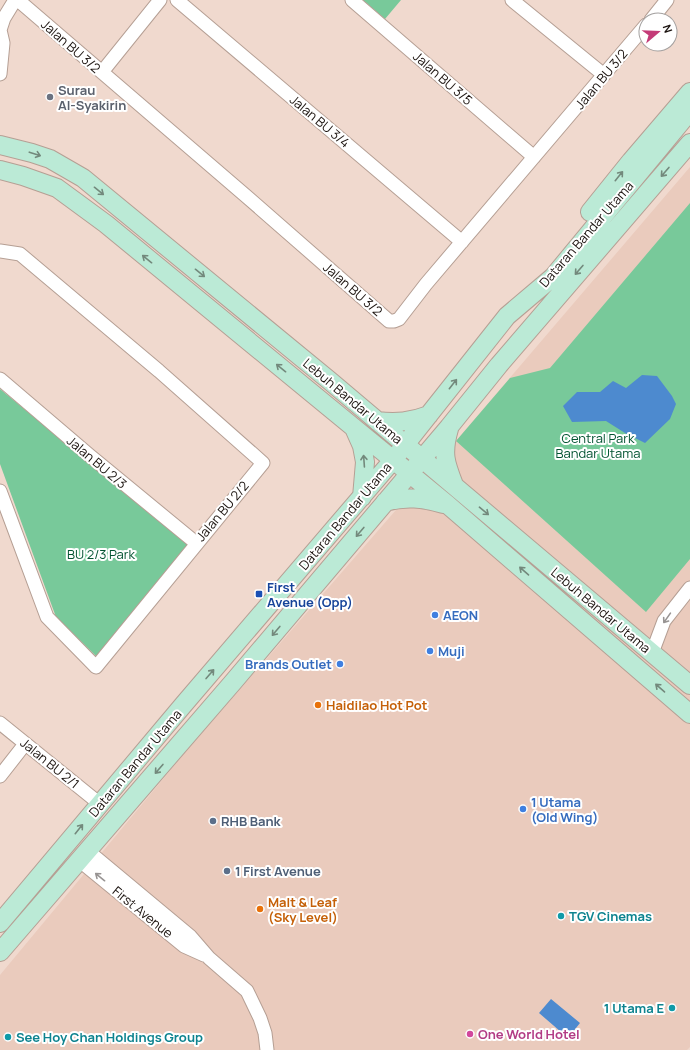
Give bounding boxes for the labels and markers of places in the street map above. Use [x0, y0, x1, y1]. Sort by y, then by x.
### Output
place label: Surau Al-Syakirin [58, 81, 126, 114]
marker: Surau Al-Syakirin [45, 92, 55, 102]
place label: First Avenue (Opp) [267, 578, 353, 611]
marker: First Avenue (Opp) [254, 589, 264, 599]
place label: AEON [443, 606, 478, 624]
marker: AEON [430, 610, 440, 620]
place label: Muji [438, 642, 465, 660]
marker: Muji [425, 646, 435, 656]
place label: Brands Outlet [245, 655, 332, 673]
marker: Brands Outlet [335, 659, 345, 669]
place label: Haidilao Hot Pot [326, 696, 428, 714]
marker: Haidilao Hot Pot [313, 700, 323, 710]
place label: 1 Utama (Old Wing) [531, 793, 598, 826]
marker: 1 Utama (Old Wing) [518, 804, 528, 814]
place label: RHB Bank [221, 812, 282, 830]
marker: RHB Bank [208, 816, 218, 826]
place label: 1 First Avenue [235, 862, 321, 880]
marker: 1 First Avenue [222, 866, 232, 876]
place label: Malt & Leaf (Sky Level) [268, 893, 338, 926]
marker: Malt & Leaf (Sky Level) [255, 904, 265, 914]
place label: TGV Cinemas [569, 907, 652, 925]
marker: TGV Cinemas [556, 911, 566, 921]
place label: 1 Utama E [604, 999, 664, 1017]
marker: 1 Utama E [667, 1003, 677, 1013]
place label: One World Hotel [478, 1025, 580, 1043]
place label: See Hoy Chan Holdings Group [16, 1028, 203, 1046]
marker: One World Hotel [465, 1029, 475, 1039]
marker: See Hoy Chan Holdings Group [3, 1032, 13, 1042]

